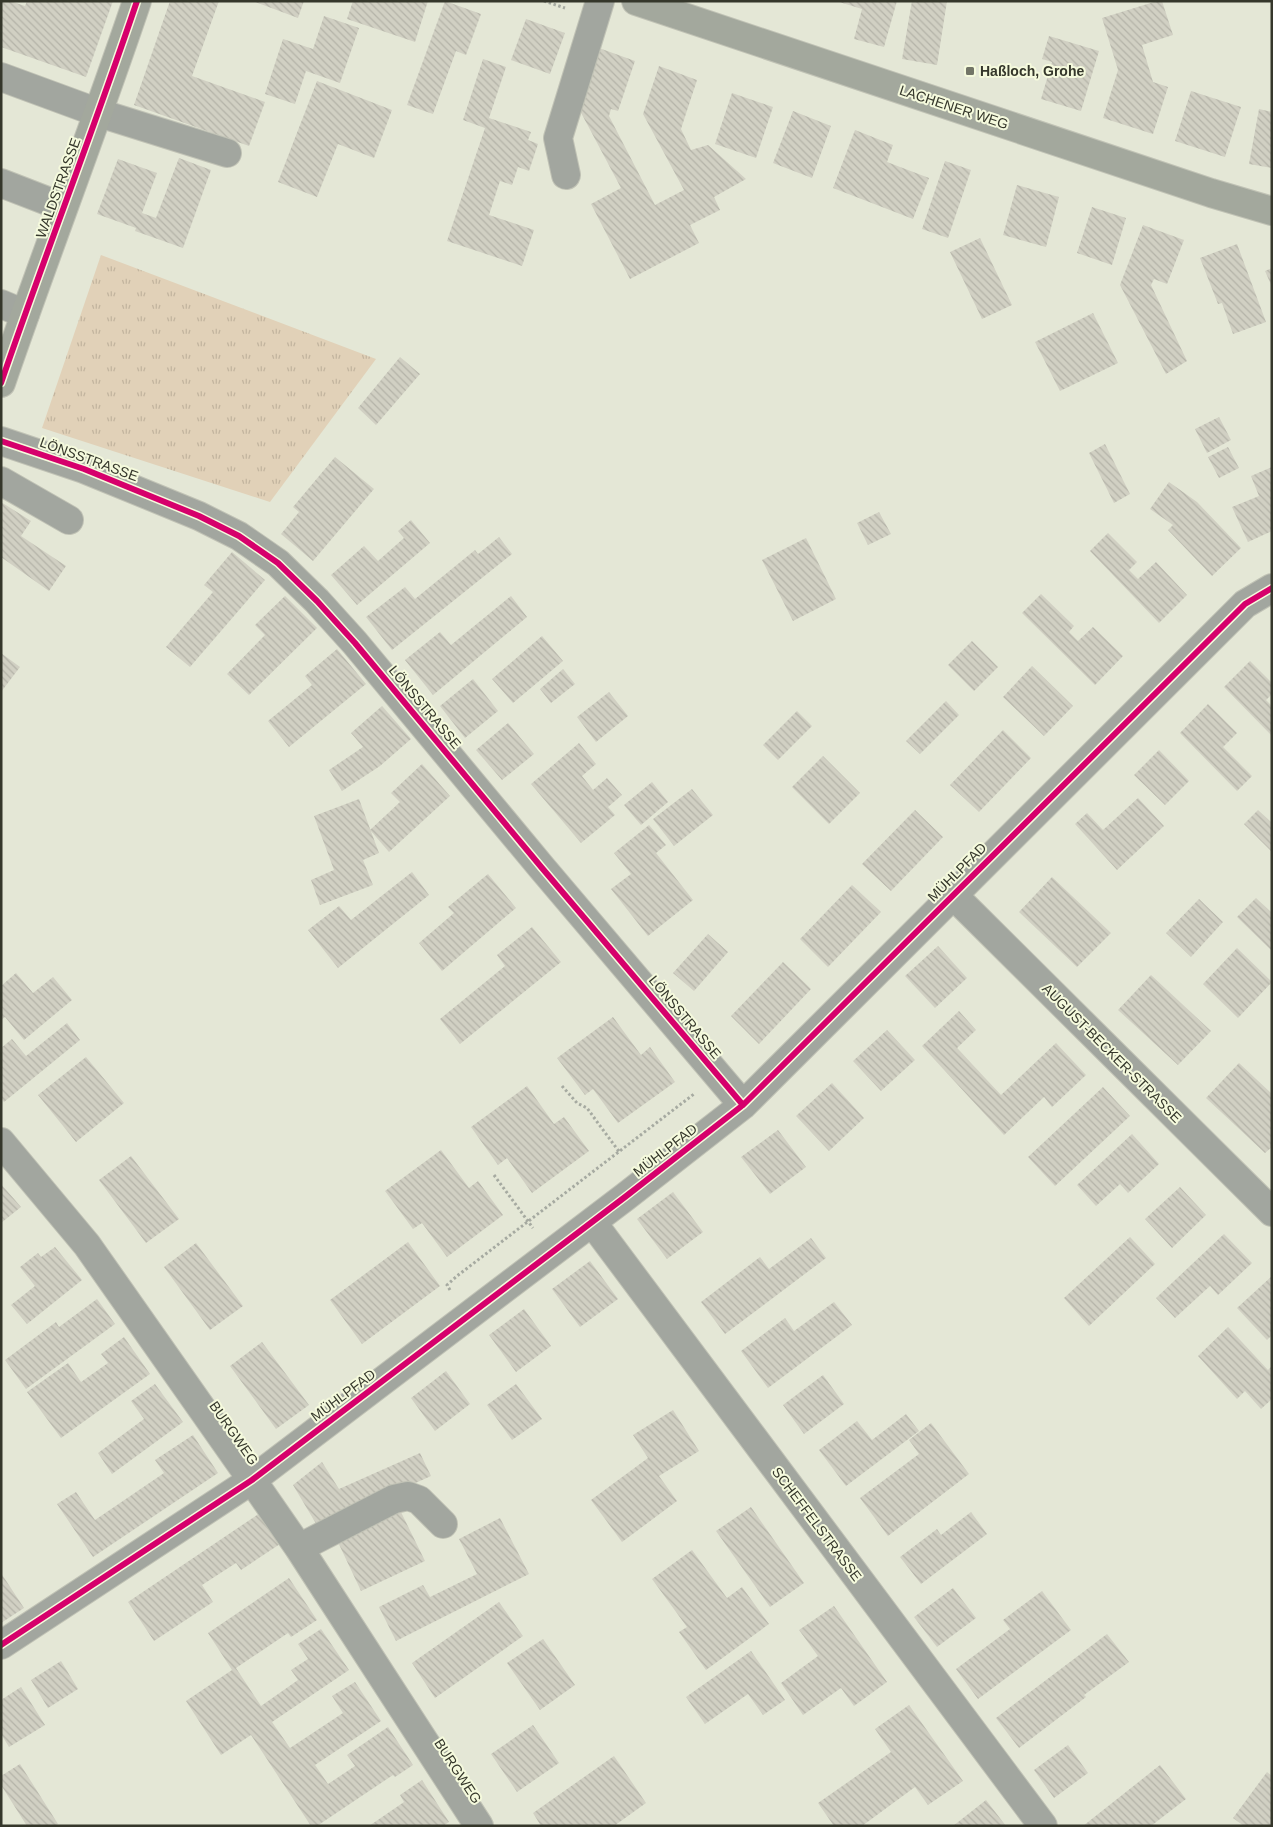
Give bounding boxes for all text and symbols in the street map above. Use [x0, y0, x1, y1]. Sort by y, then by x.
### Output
place label: Haßloch, Grohe [980, 63, 1084, 79]
marker: Haßloch, Grohe [964, 65, 976, 77]
street label: LACHENER WEG [898, 82, 1010, 132]
street label: WALDSTRASSE [32, 136, 84, 240]
street label: LÖNSSTRASSE [38, 433, 141, 484]
street label: LÖNSSTRASSE [386, 662, 465, 752]
street label: MÜHLPFAD [924, 839, 990, 905]
street label: LÖNSSTRASSE [646, 972, 725, 1062]
street label: AUGUST-BECKER-STRASSE [1039, 980, 1185, 1126]
street label: MÜHLPFAD [629, 1119, 700, 1180]
street label: MÜHLPFAD [307, 1365, 378, 1424]
street label: BURGWEG [206, 1398, 262, 1468]
street label: SCHEFFELSTRASSE [769, 1464, 865, 1584]
street label: BURGWEG [431, 1736, 485, 1806]

